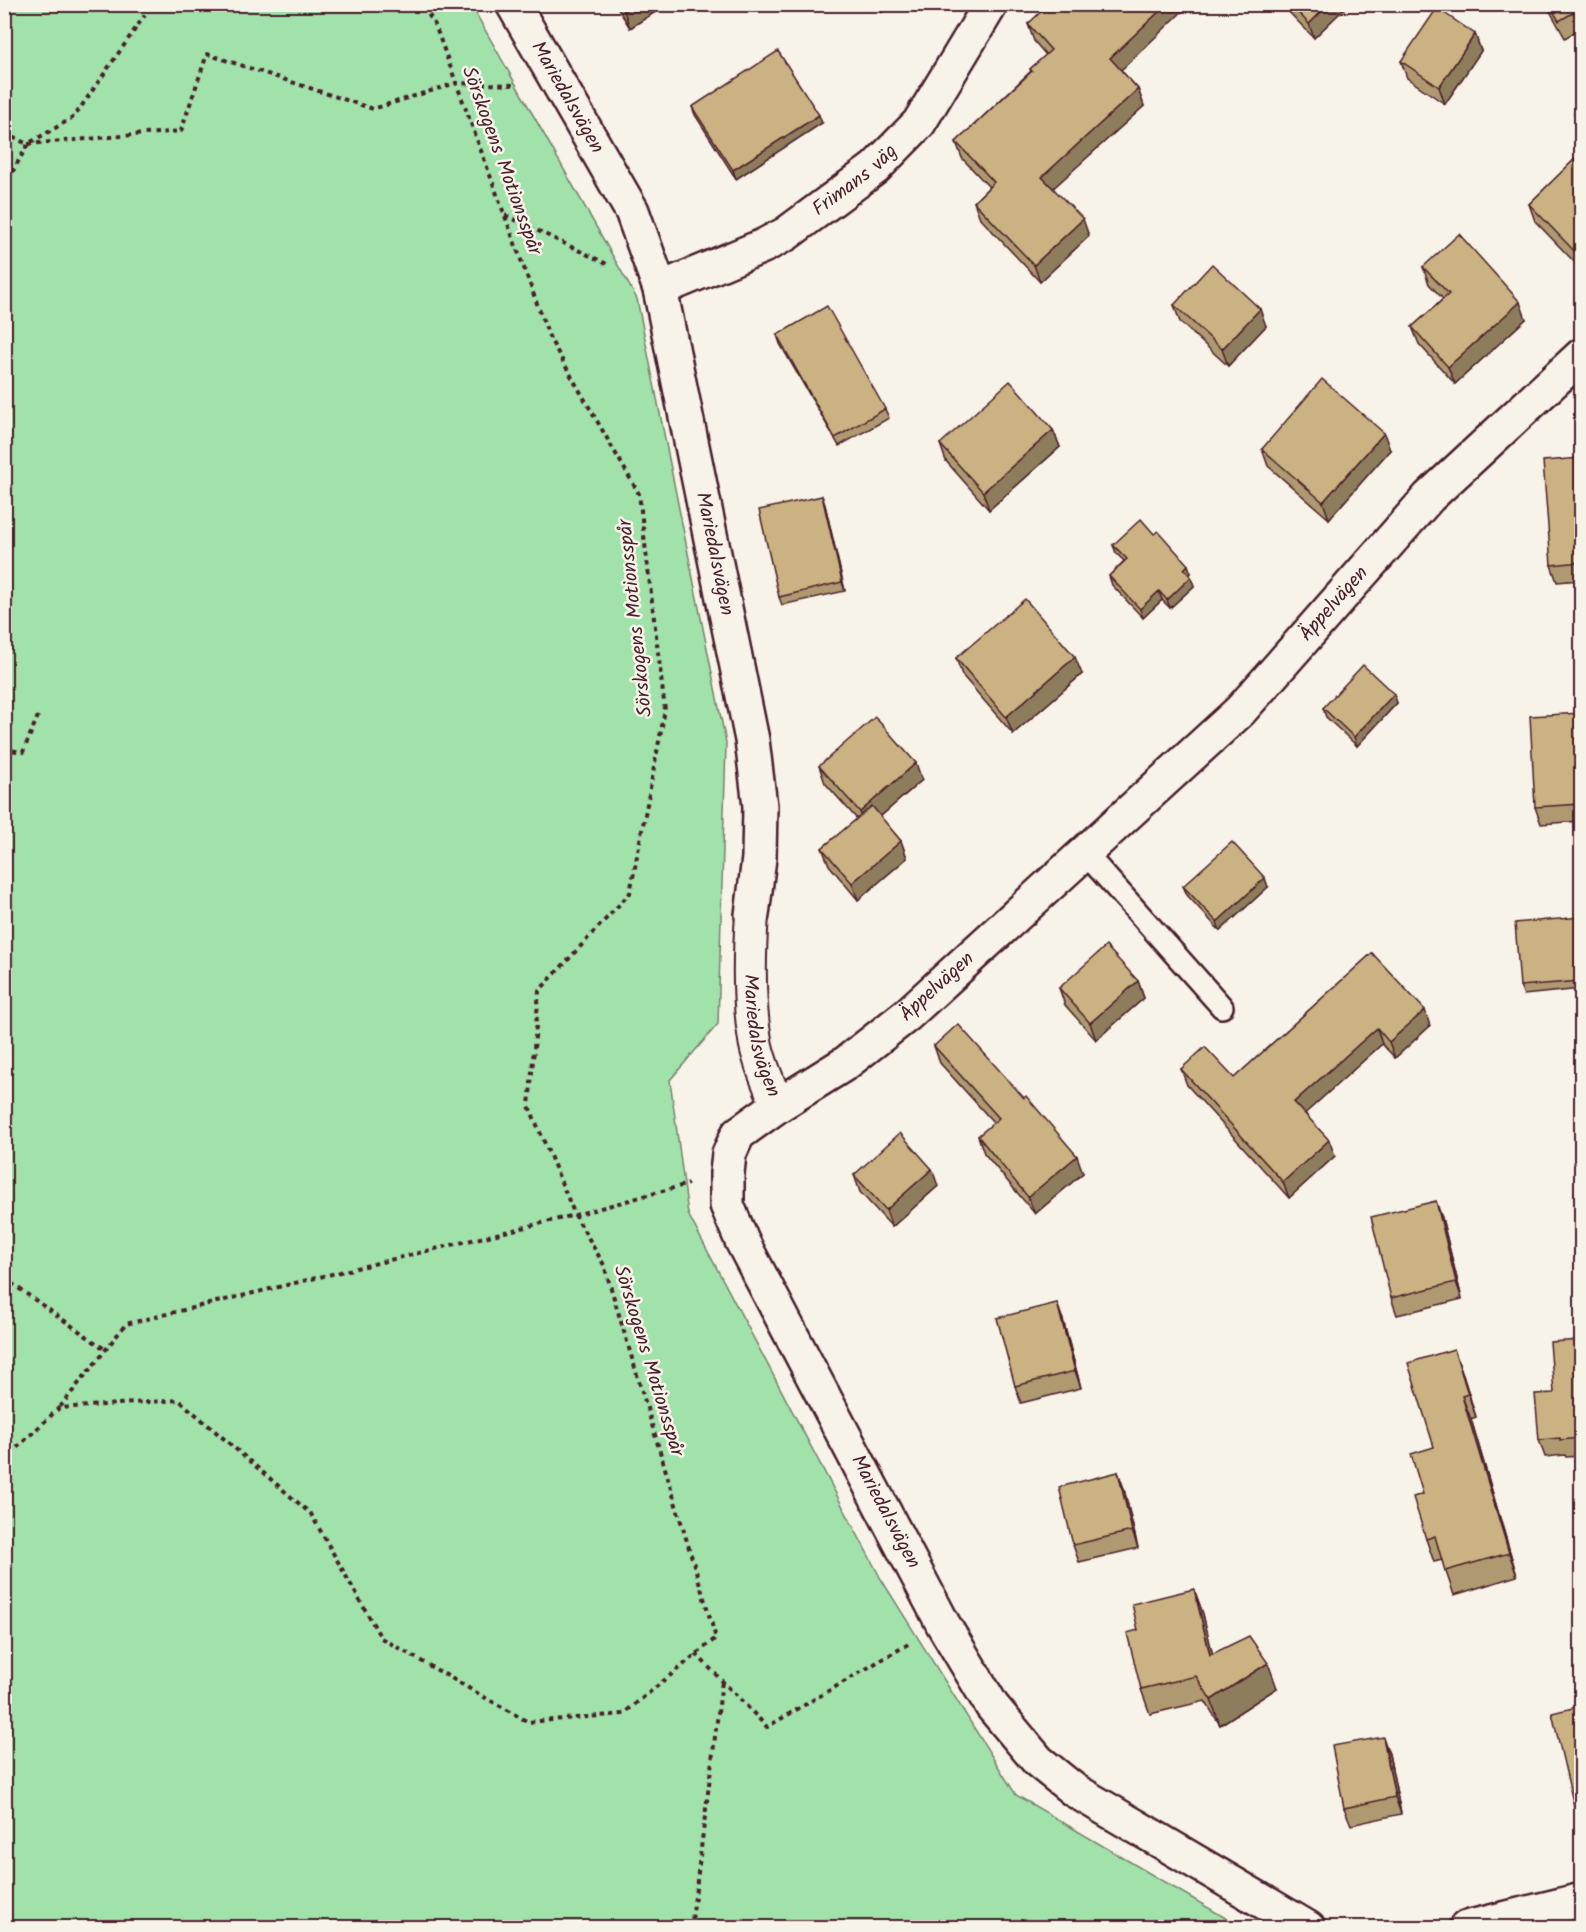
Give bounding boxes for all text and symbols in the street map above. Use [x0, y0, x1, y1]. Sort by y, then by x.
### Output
street label: Mariedalsvägen [522, 35, 612, 160]
street label: Sörskogens Motionsspår [452, 62, 550, 261]
street label: Frimans väg [806, 137, 906, 225]
street label: Mariedalsvägen [686, 489, 742, 619]
street label: Sörskogens Motionsspår [610, 516, 662, 718]
street label: Äppelvägen [1292, 559, 1377, 649]
street label: Äppelvägen [893, 944, 982, 1030]
street label: Mariedalsvägen [734, 974, 789, 1102]
street label: Sörskogens Motionsspår [604, 1261, 693, 1462]
street label: Mariedalsvägen [841, 1449, 929, 1575]

